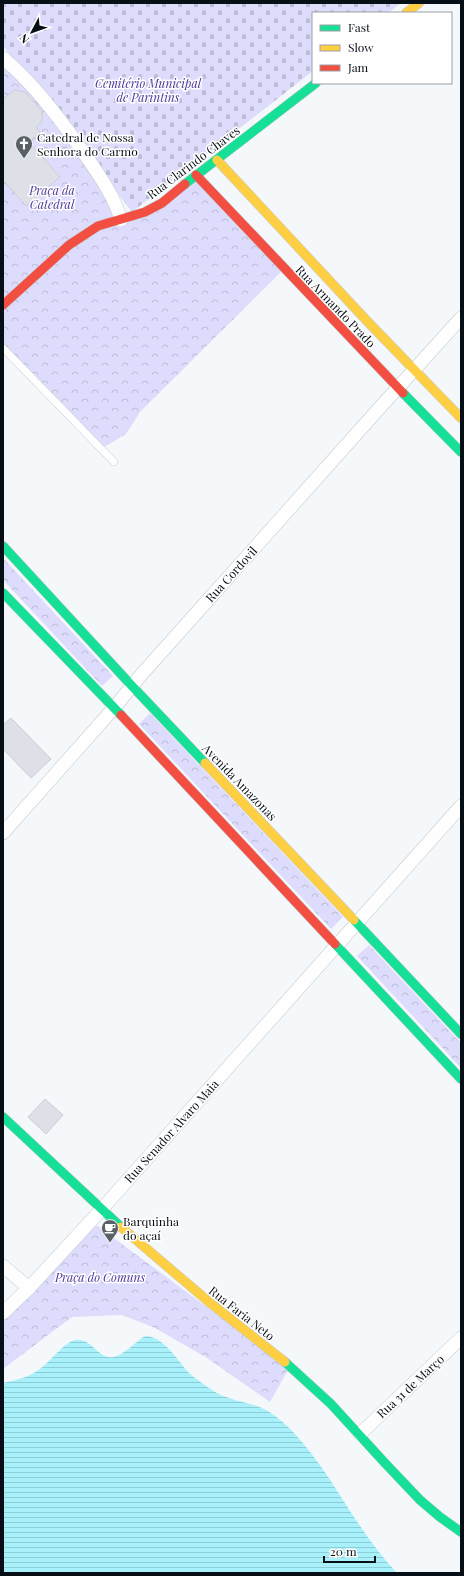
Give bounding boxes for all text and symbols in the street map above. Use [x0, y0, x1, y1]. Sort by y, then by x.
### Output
north arrow [12, 12, 52, 52]
legend [312, 12, 452, 84]
text: Fast [348, 19, 371, 35]
text: N [16, 31, 32, 47]
text: Slow [348, 39, 374, 55]
text: Jam [347, 59, 369, 75]
park label: Cemitério Municipal de Parintins [95, 75, 202, 105]
street label: Rua Clarindo Chaves [143, 122, 243, 202]
place label: Catedral de Nossa Senhora do Carmo [37, 129, 138, 159]
church icon: Catedral de Nossa Senhora do Carmo [14, 134, 34, 159]
park label: Praça da Catedral [28, 182, 75, 212]
street label: Rua Armando Prado [293, 261, 380, 351]
street label: Rua Cordovil [202, 542, 261, 605]
street label: Avenida Amazonas [199, 740, 281, 824]
street label: Rua Senador Alvaro Maia [120, 1076, 222, 1186]
place label: Barquinha do açaí [123, 1213, 179, 1243]
cafe icon: Barquinha do açaí [100, 1218, 120, 1243]
park label: Praça do Comuns [54, 1269, 145, 1285]
street label: Rua Faria Neto [206, 1282, 278, 1344]
street label: Rua 31 de Março [373, 1350, 447, 1421]
scale bar [324, 1538, 375, 1564]
text: 20 m [330, 1543, 357, 1559]

